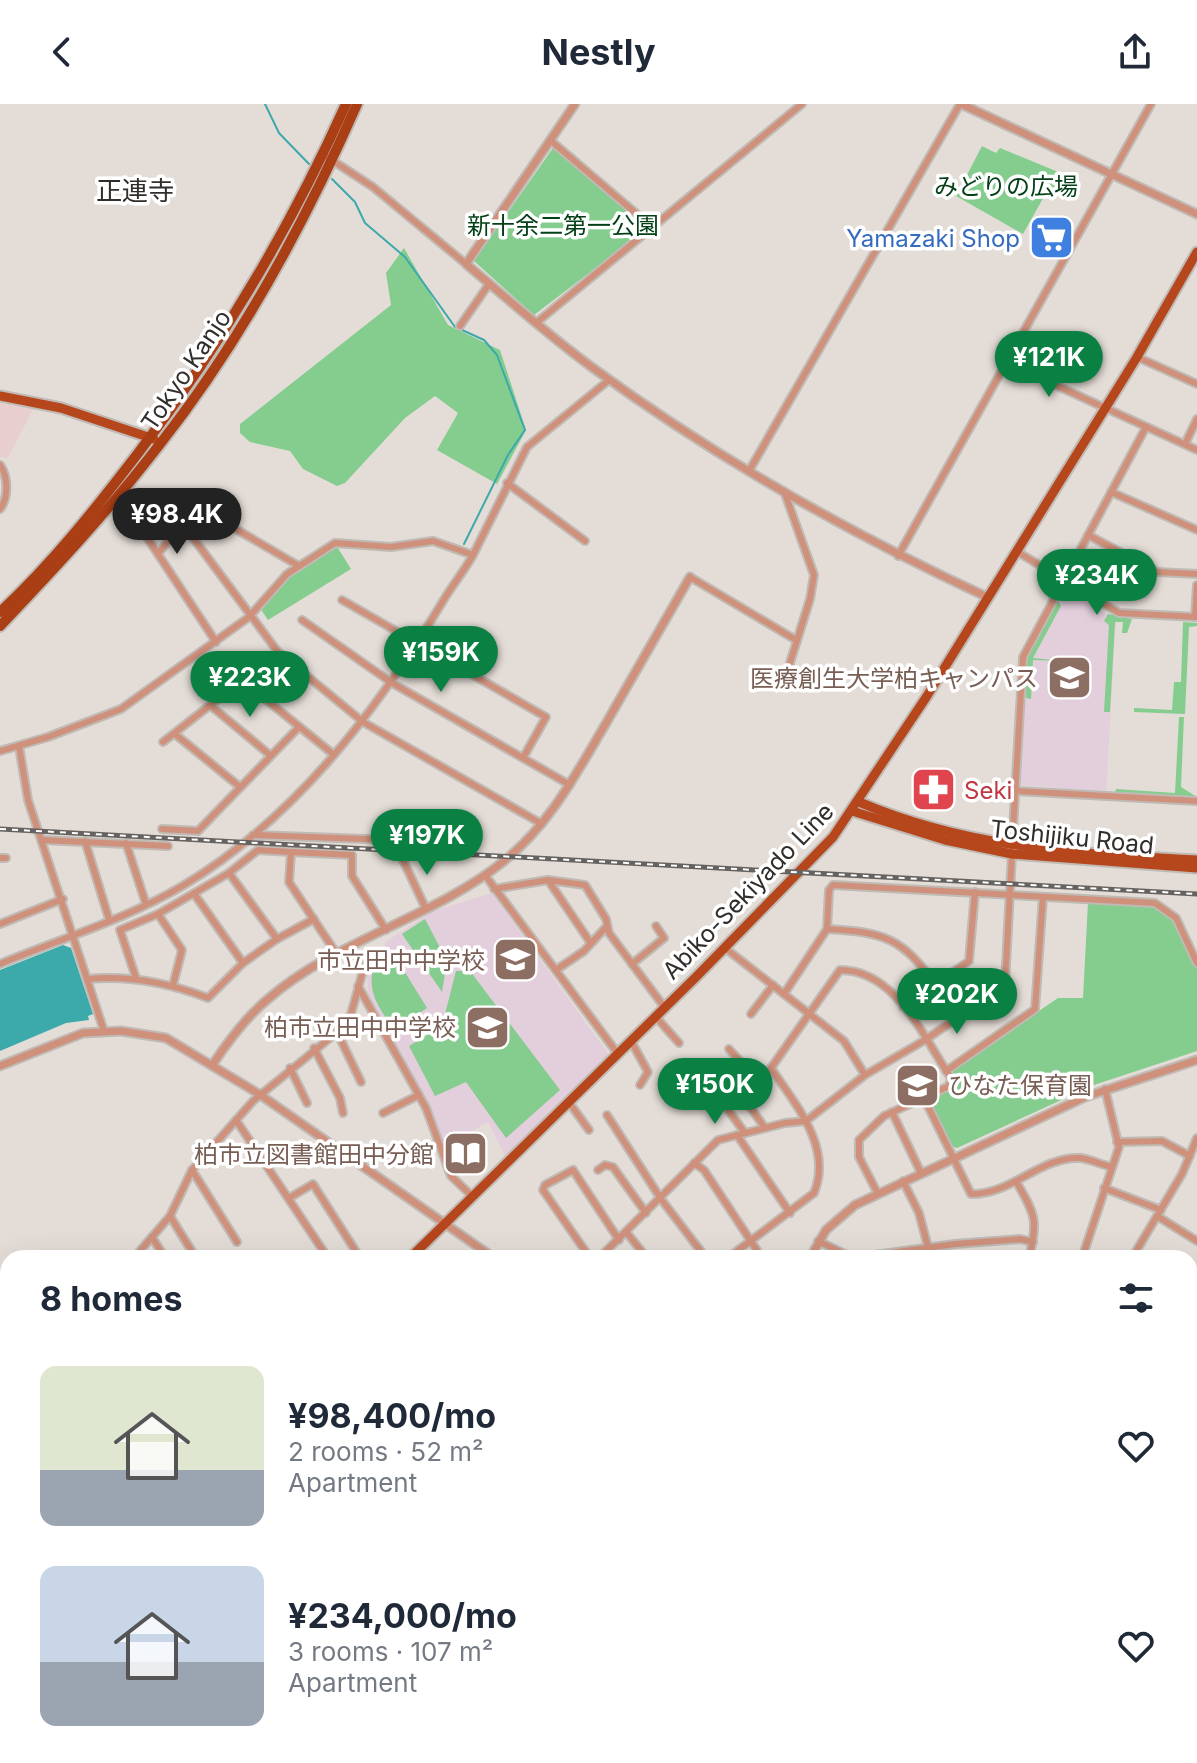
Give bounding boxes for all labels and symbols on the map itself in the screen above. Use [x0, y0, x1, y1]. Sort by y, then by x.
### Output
park label: みどりの広場 [934, 172, 1078, 201]
district label: 正連寺 [96, 175, 174, 206]
park label: 新十余二第一公園 [467, 211, 659, 240]
supermarket icon: Yamazaki Shop [1027, 214, 1075, 262]
place label: Yamazaki Shop [846, 224, 1020, 253]
street label: Tokyo Kanjo [135, 304, 237, 436]
pin: ¥121K [993, 331, 1105, 399]
pin: ¥98.4K [112, 488, 242, 556]
pin: ¥234K [1041, 549, 1153, 617]
pin: ¥159K [385, 626, 497, 694]
pin: ¥223K [194, 651, 306, 719]
school or university icon: 医療創生大学柏キャンパス [1045, 654, 1093, 702]
place label: 医療創生大学柏キャンパス [750, 664, 1038, 693]
pharmacy icon: Seki [909, 766, 957, 814]
place label: Seki [964, 776, 1012, 805]
street label: Abiko-Sekiyado Line [656, 797, 840, 985]
pin: ¥197K [371, 809, 483, 877]
street label: Toshijiku Road [989, 814, 1155, 860]
school or university icon: 市立田中中学校 [492, 936, 540, 984]
place label: 市立田中中学校 [317, 946, 485, 975]
pin: ¥202K [901, 968, 1013, 1036]
school or university icon: 柏市立田中中学校 [463, 1003, 511, 1051]
place label: 柏市立田中中学校 [264, 1013, 456, 1042]
pin: ¥150K [659, 1058, 771, 1126]
school or university icon: ひなた保育園 [893, 1061, 941, 1109]
place label: ひなた保育園 [948, 1071, 1092, 1100]
library icon: 柏市立図書館田中分館 [441, 1130, 489, 1178]
place label: 柏市立図書館田中分館 [194, 1140, 434, 1169]

